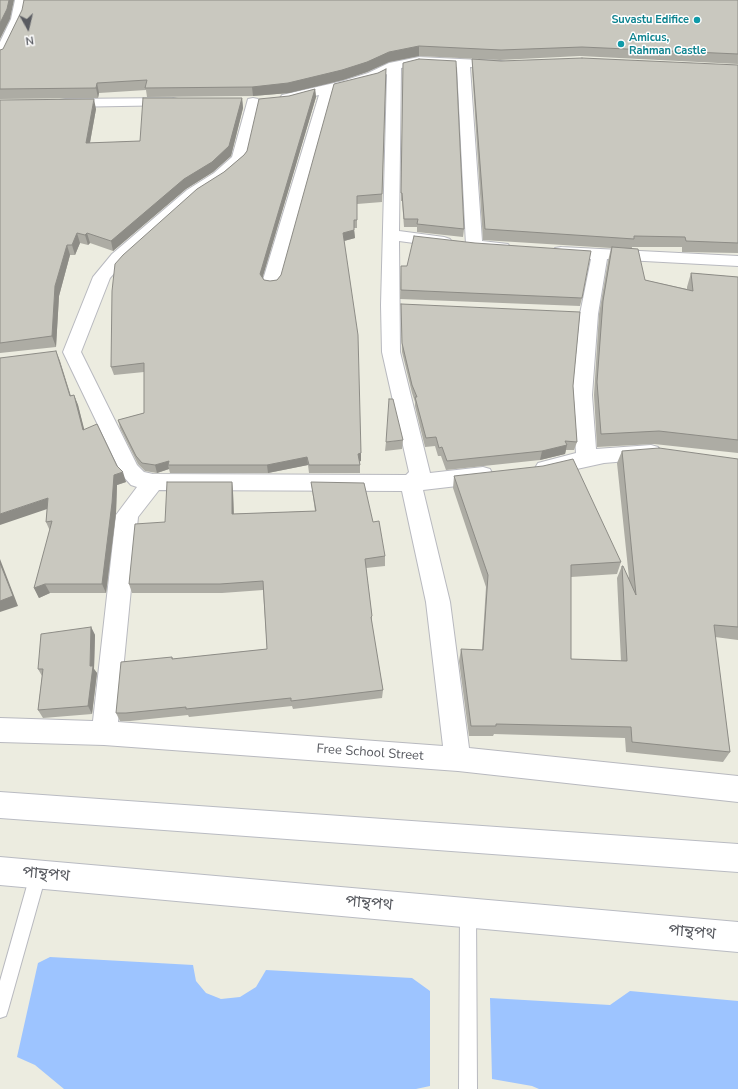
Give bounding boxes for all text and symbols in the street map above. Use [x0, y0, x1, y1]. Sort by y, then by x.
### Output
north arrow [8, 8, 48, 48]
place label: Suvastu Edifice [611, 13, 689, 27]
marker: Suvastu Edifice [692, 15, 702, 25]
place label: Amicus, Rahman Castle [629, 31, 706, 57]
text: N [25, 32, 35, 48]
marker: Amicus, Rahman Castle [616, 39, 626, 49]
street label: Free School Street [316, 741, 424, 765]
street label: পান্থপথ [22, 863, 70, 887]
street label: পান্থপথ [345, 892, 393, 916]
street label: পান্থপথ [668, 921, 716, 945]

